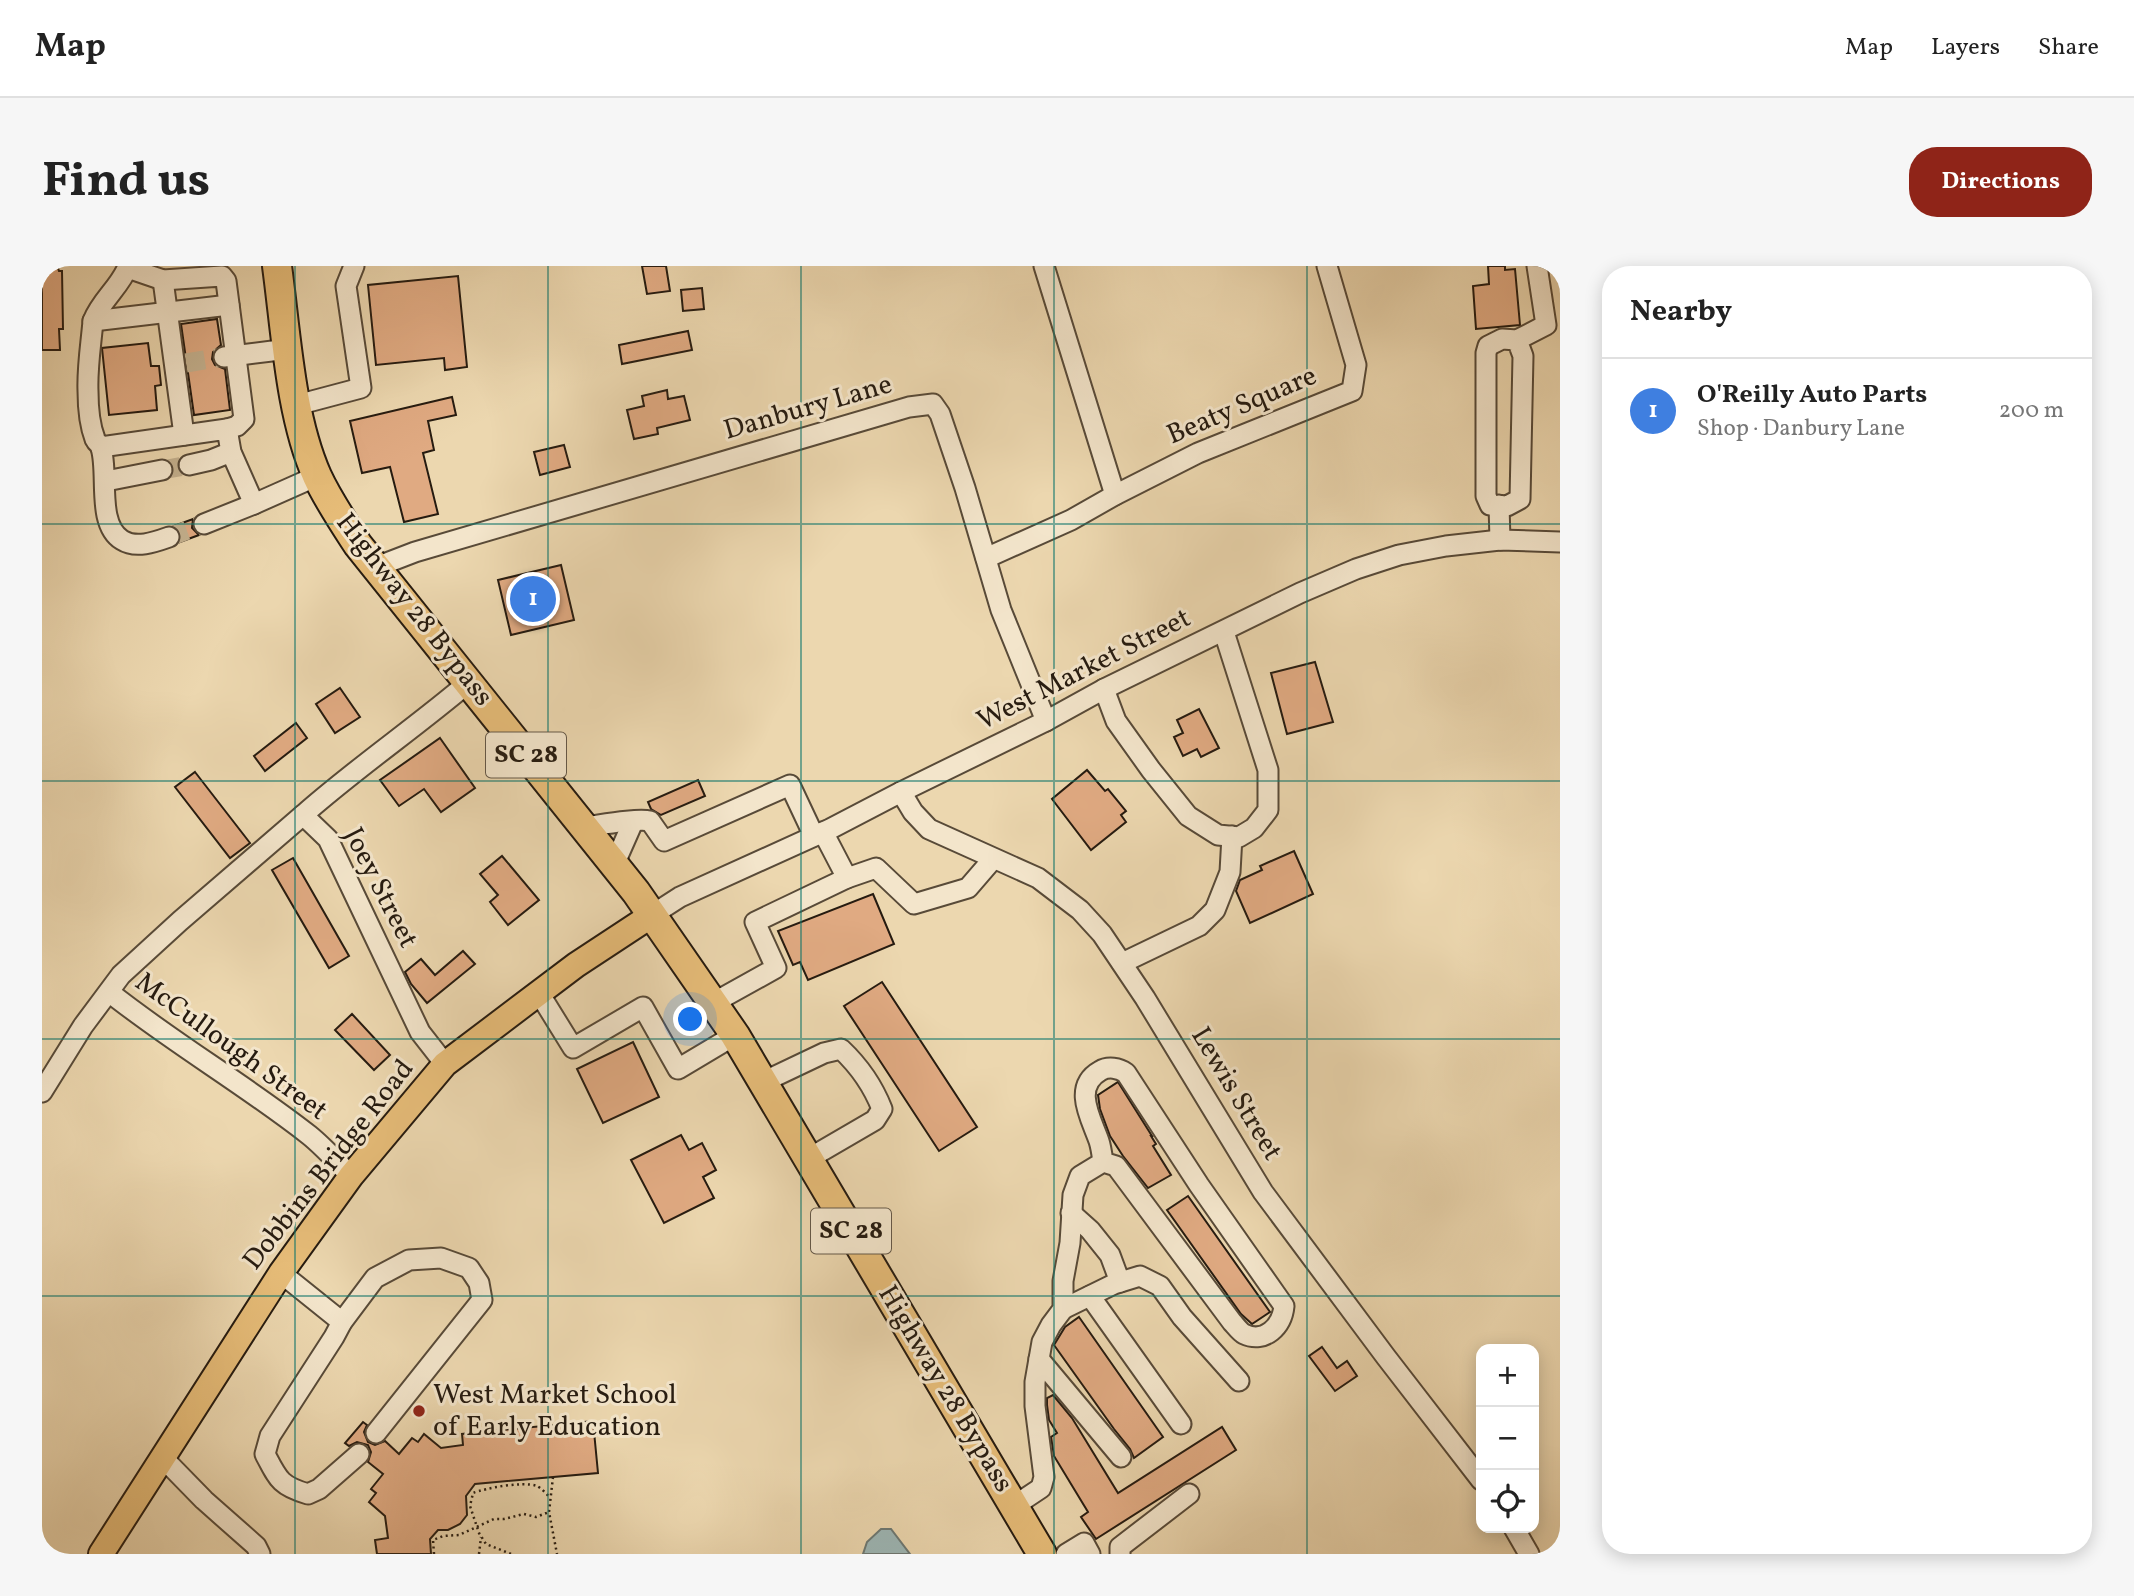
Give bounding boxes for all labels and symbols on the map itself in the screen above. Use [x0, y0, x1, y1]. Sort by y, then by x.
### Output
street label: Beaty Square [1161, 357, 1323, 455]
street label: Danbury Lane [719, 365, 897, 451]
street label: Highway 28 Bypass [326, 505, 502, 715]
pin: 1 [510, 573, 556, 625]
street label: West Market Street [970, 599, 1198, 741]
road number: SC 28 [486, 733, 566, 778]
street label: Joey Street [333, 821, 427, 955]
street label: McCullough Street [127, 964, 335, 1130]
your location [673, 1002, 707, 1036]
street label: Lewis Street [1181, 1020, 1291, 1168]
street label: Dobbins Bridge Road [234, 1051, 424, 1279]
road number: SC 28 [811, 1208, 891, 1254]
street label: Highway 28 Bypass [868, 1278, 1022, 1500]
place label: West Market School of Early Education [433, 1376, 677, 1447]
marker: West Market School of Early Education [411, 1403, 427, 1419]

